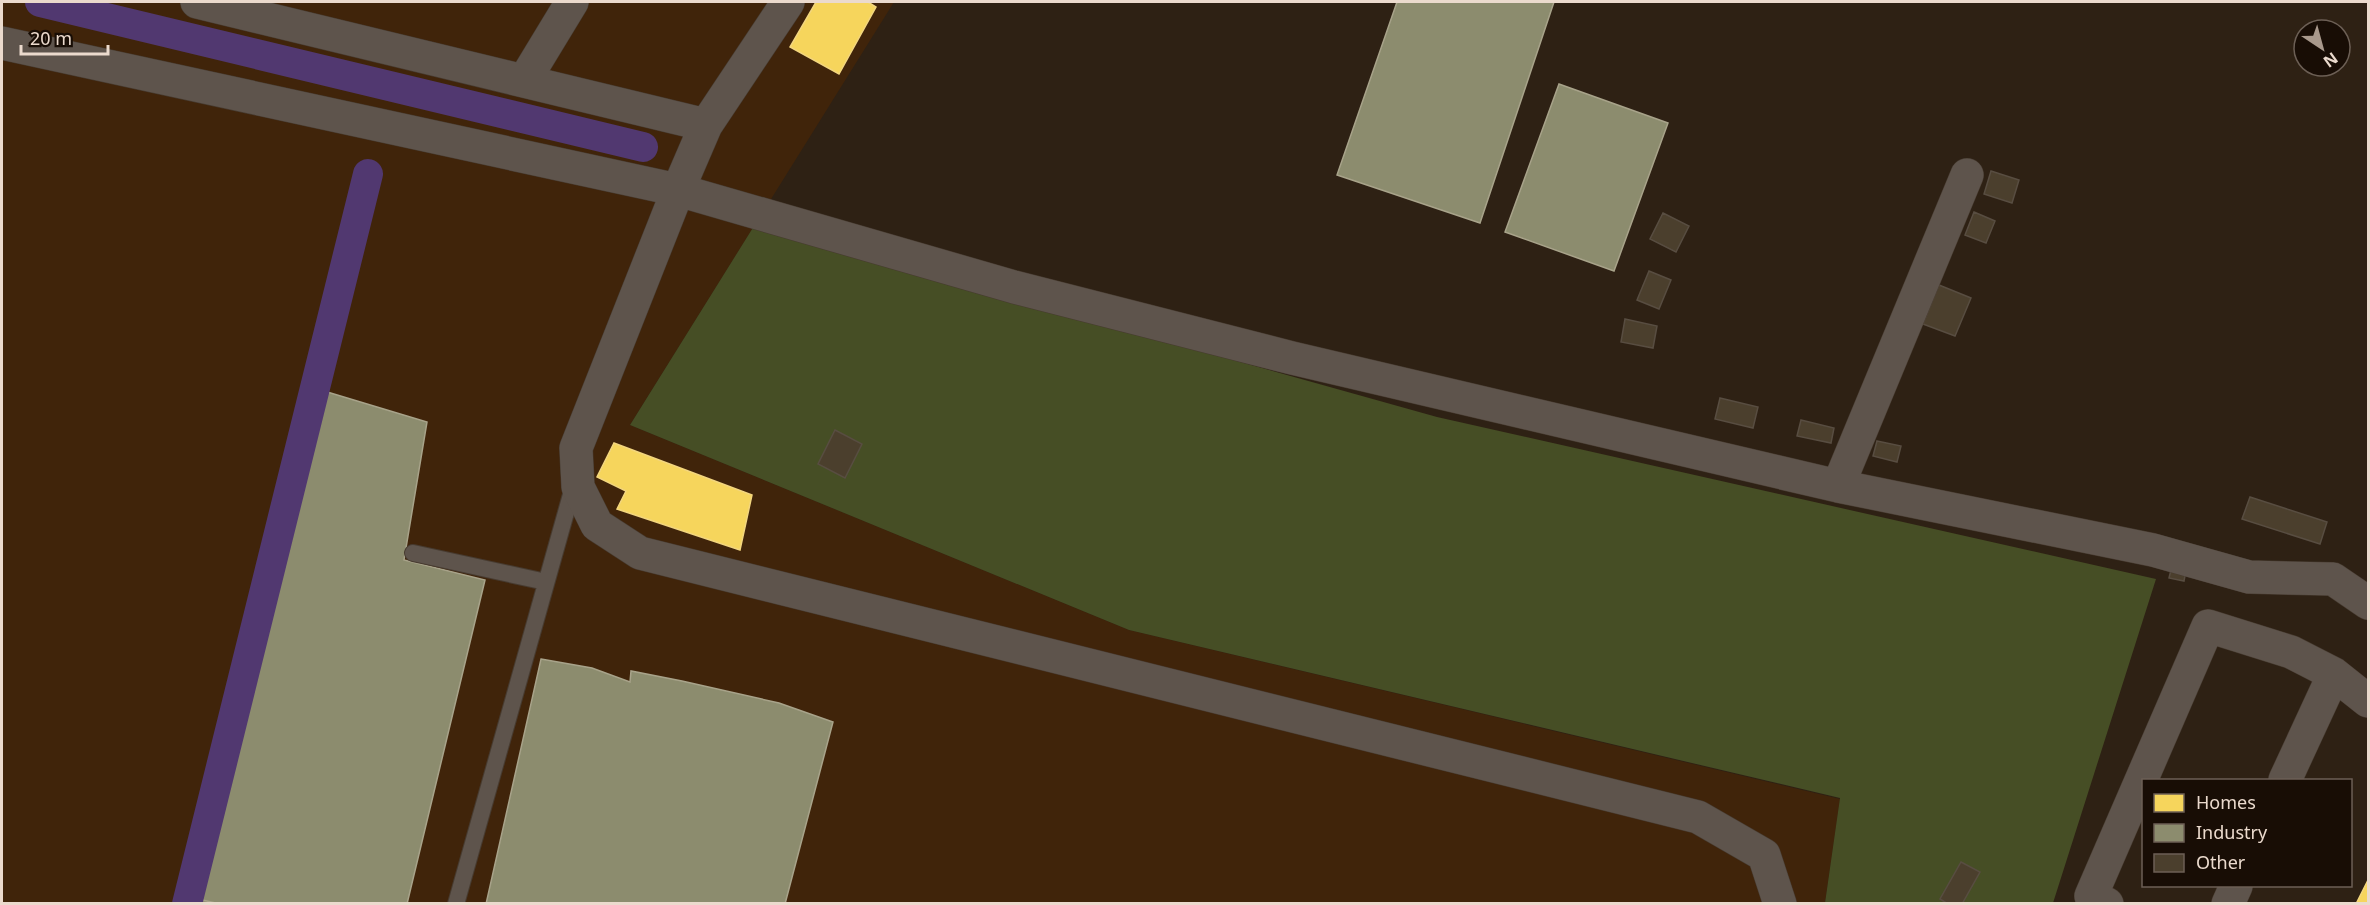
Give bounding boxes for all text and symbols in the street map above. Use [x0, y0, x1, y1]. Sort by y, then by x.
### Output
scale bar [21, 18, 108, 56]
north arrow [2292, 18, 2352, 78]
text: 20 m [30, 26, 72, 50]
text: N [2319, 47, 2343, 73]
legend [2142, 779, 2352, 887]
text: Homes [2196, 790, 2256, 814]
text: Industry [2196, 820, 2268, 844]
text: Other [2196, 850, 2246, 874]

